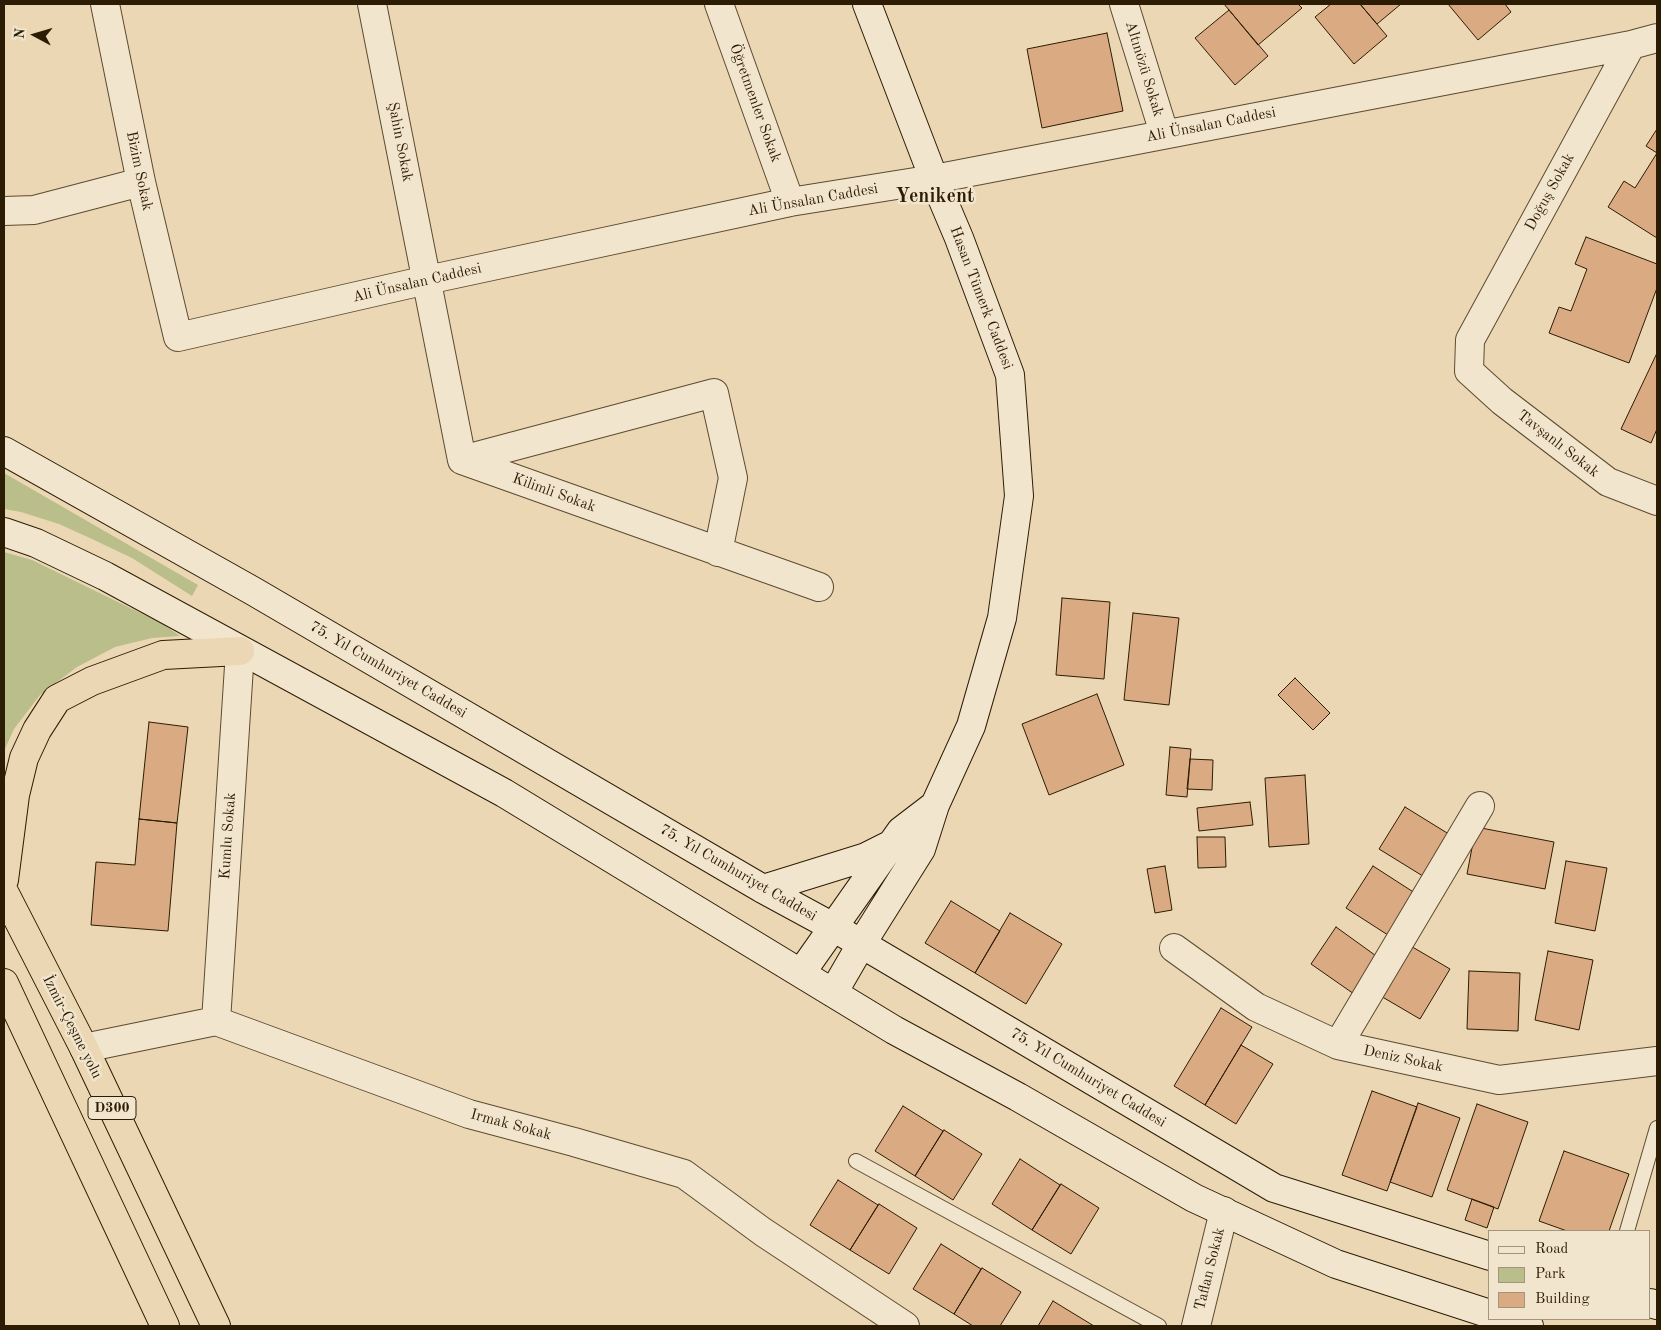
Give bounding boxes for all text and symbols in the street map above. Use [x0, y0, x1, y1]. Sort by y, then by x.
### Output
north arrow [10, 10, 60, 60]
street label: Altınözü Sokak [1121, 19, 1167, 119]
text: N [13, 27, 28, 39]
street label: Öğretmenler Sokak [725, 41, 785, 165]
street label: Şahin Sokak [383, 101, 417, 183]
street label: Ali Ünsalan Caddesi [1145, 104, 1277, 146]
street label: Bizim Sokak [122, 130, 156, 212]
street label: Doğuş Sokak [1521, 150, 1579, 234]
street label: Ali Ünsalan Caddesi [747, 180, 879, 220]
district label: Yenikent [896, 185, 974, 209]
street label: Hasan Tümerk Caddesi [945, 224, 1017, 372]
street label: Ali Ünsalan Caddesi [351, 259, 483, 307]
street label: Tavşanlı Sokak [1513, 406, 1603, 482]
street label: Kilimli Sokak [510, 470, 598, 516]
street label: 75. Yıl Cumhuriyet Caddesi [306, 618, 470, 722]
street label: Kumlu Sokak [216, 792, 240, 880]
street label: 75. Yıl Cumhuriyet Caddesi [656, 821, 820, 925]
street label: İzmir-Çeşme yolu [38, 972, 106, 1082]
street label: 75. Yıl Cumhuriyet Caddesi [1007, 1024, 1169, 1132]
street label: Deniz Sokak [1361, 1042, 1445, 1076]
road number: D300 [88, 1096, 136, 1120]
street label: Irmak Sokak [469, 1106, 553, 1144]
street label: Taflan Sokak [1191, 1226, 1229, 1312]
legend [1488, 1230, 1651, 1320]
text: Road [1535, 1242, 1568, 1257]
text: Park [1535, 1267, 1566, 1282]
text: Building [1535, 1292, 1590, 1307]

